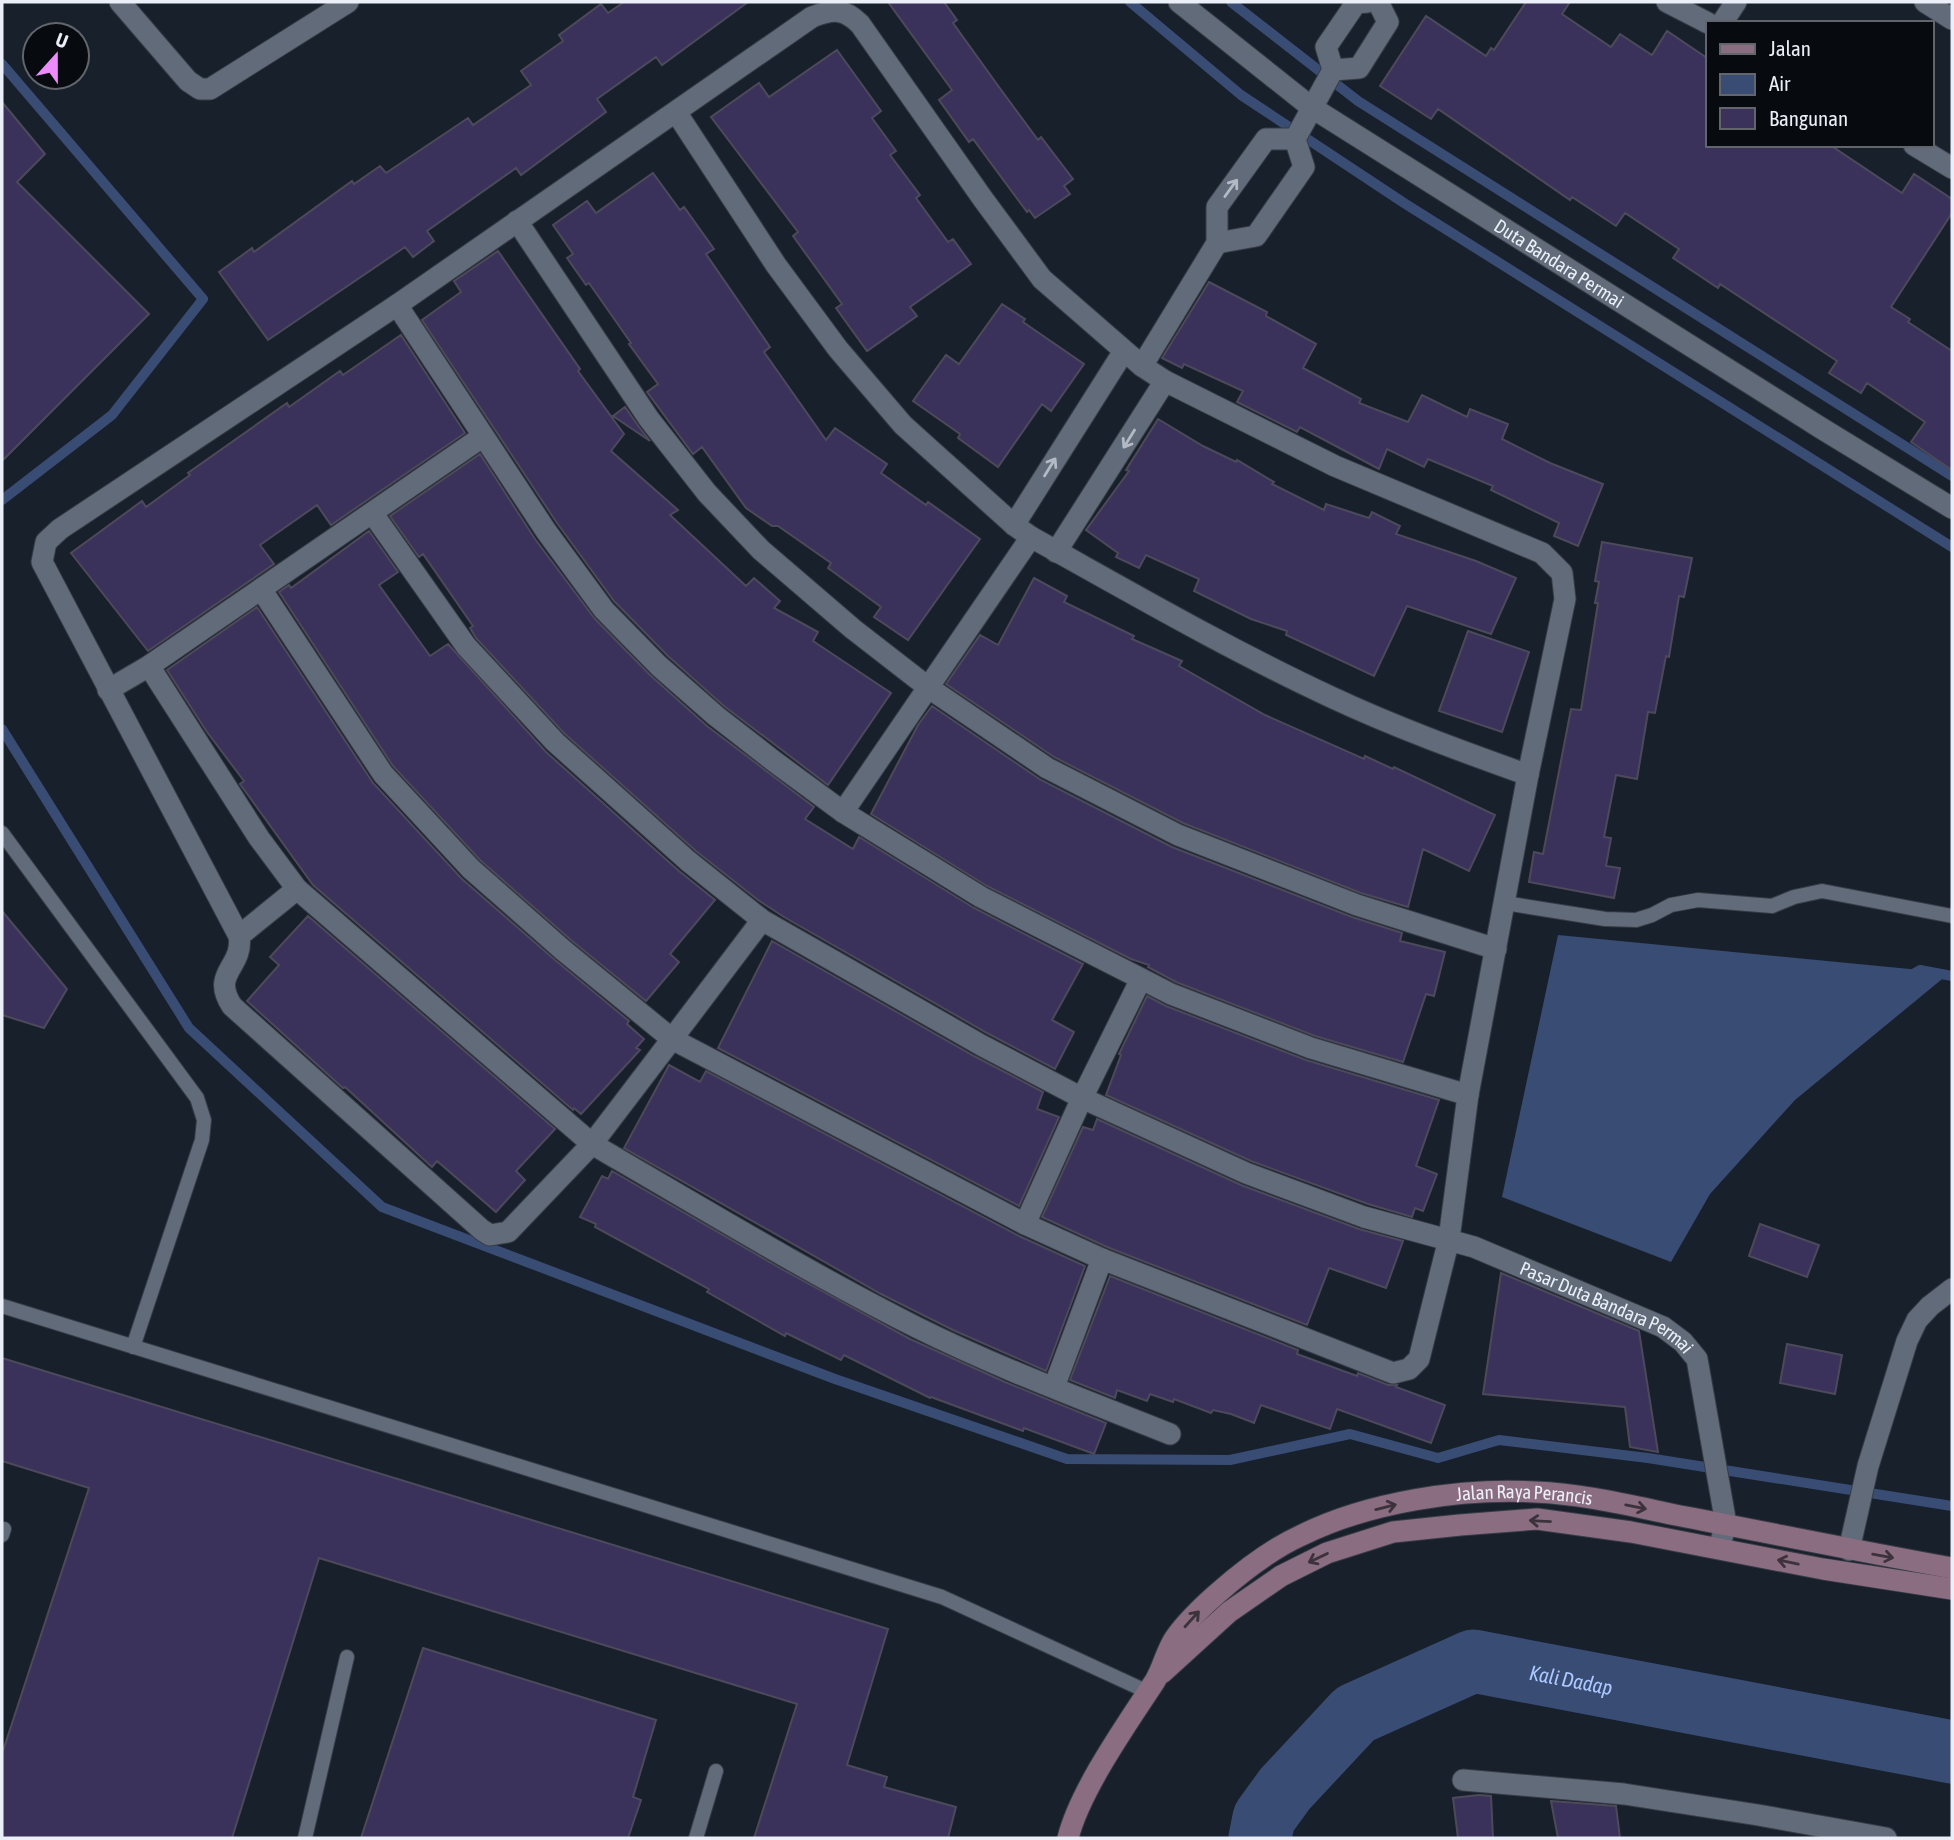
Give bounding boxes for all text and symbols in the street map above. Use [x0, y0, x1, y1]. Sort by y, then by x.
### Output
north arrow [21, 21, 91, 91]
legend [1706, 21, 1933, 147]
text: U [53, 28, 71, 52]
text: Jalan [1769, 36, 1811, 60]
text: Air [1769, 71, 1791, 95]
text: Bangunan [1769, 106, 1848, 130]
one-way arrow [1223, 178, 1238, 197]
street label: Duta Bandara Permai [1490, 214, 1628, 312]
one-way arrow [1121, 429, 1135, 449]
one-way arrow [1043, 458, 1058, 477]
street label: Pasar Duta Bandara Permai [1517, 1257, 1698, 1357]
street label: Jalan Raya Perancis [1455, 1480, 1595, 1509]
one-way arrow [1374, 1500, 1397, 1513]
one-way arrow [1624, 1500, 1646, 1514]
one-way arrow [1529, 1514, 1552, 1527]
one-way arrow [1871, 1550, 1894, 1563]
one-way arrow [1308, 1552, 1329, 1565]
one-way arrow [1777, 1555, 1800, 1569]
one-way arrow [1184, 1610, 1200, 1628]
water label: Kali Dadap [1528, 1660, 1615, 1699]

